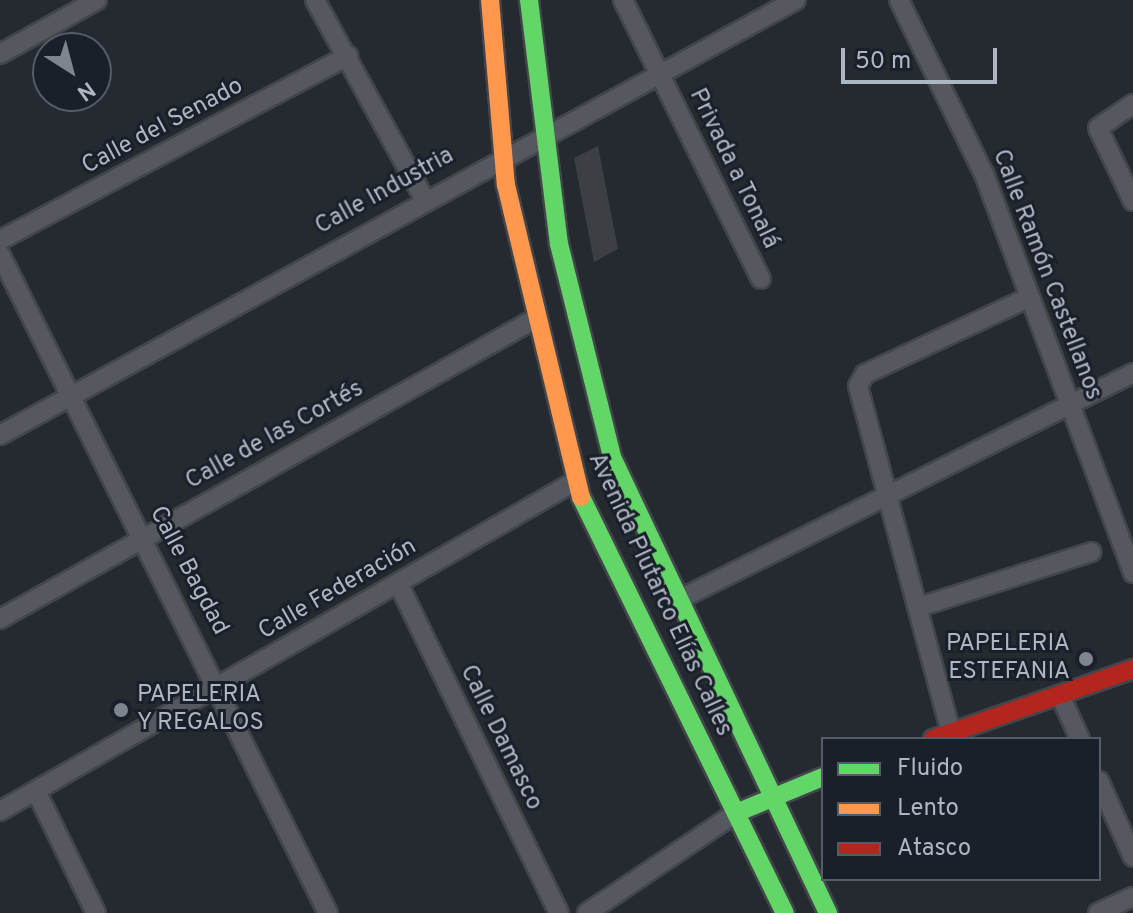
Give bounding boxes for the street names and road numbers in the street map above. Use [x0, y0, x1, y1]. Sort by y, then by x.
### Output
street label: Calle del Senado [78, 72, 248, 182]
street label: Privada a Tonalá [682, 84, 784, 254]
street label: Calle Industria [311, 142, 459, 242]
street label: Calle Ramón Castellanos [985, 146, 1107, 404]
street label: Calle de las Cortés [181, 375, 369, 497]
street label: Avenida Plutarco Elías Calles [581, 449, 737, 741]
street label: Calle Bagdad [142, 502, 234, 640]
street label: Calle Federación [254, 533, 422, 647]
street label: Calle Damasco [452, 661, 548, 815]

